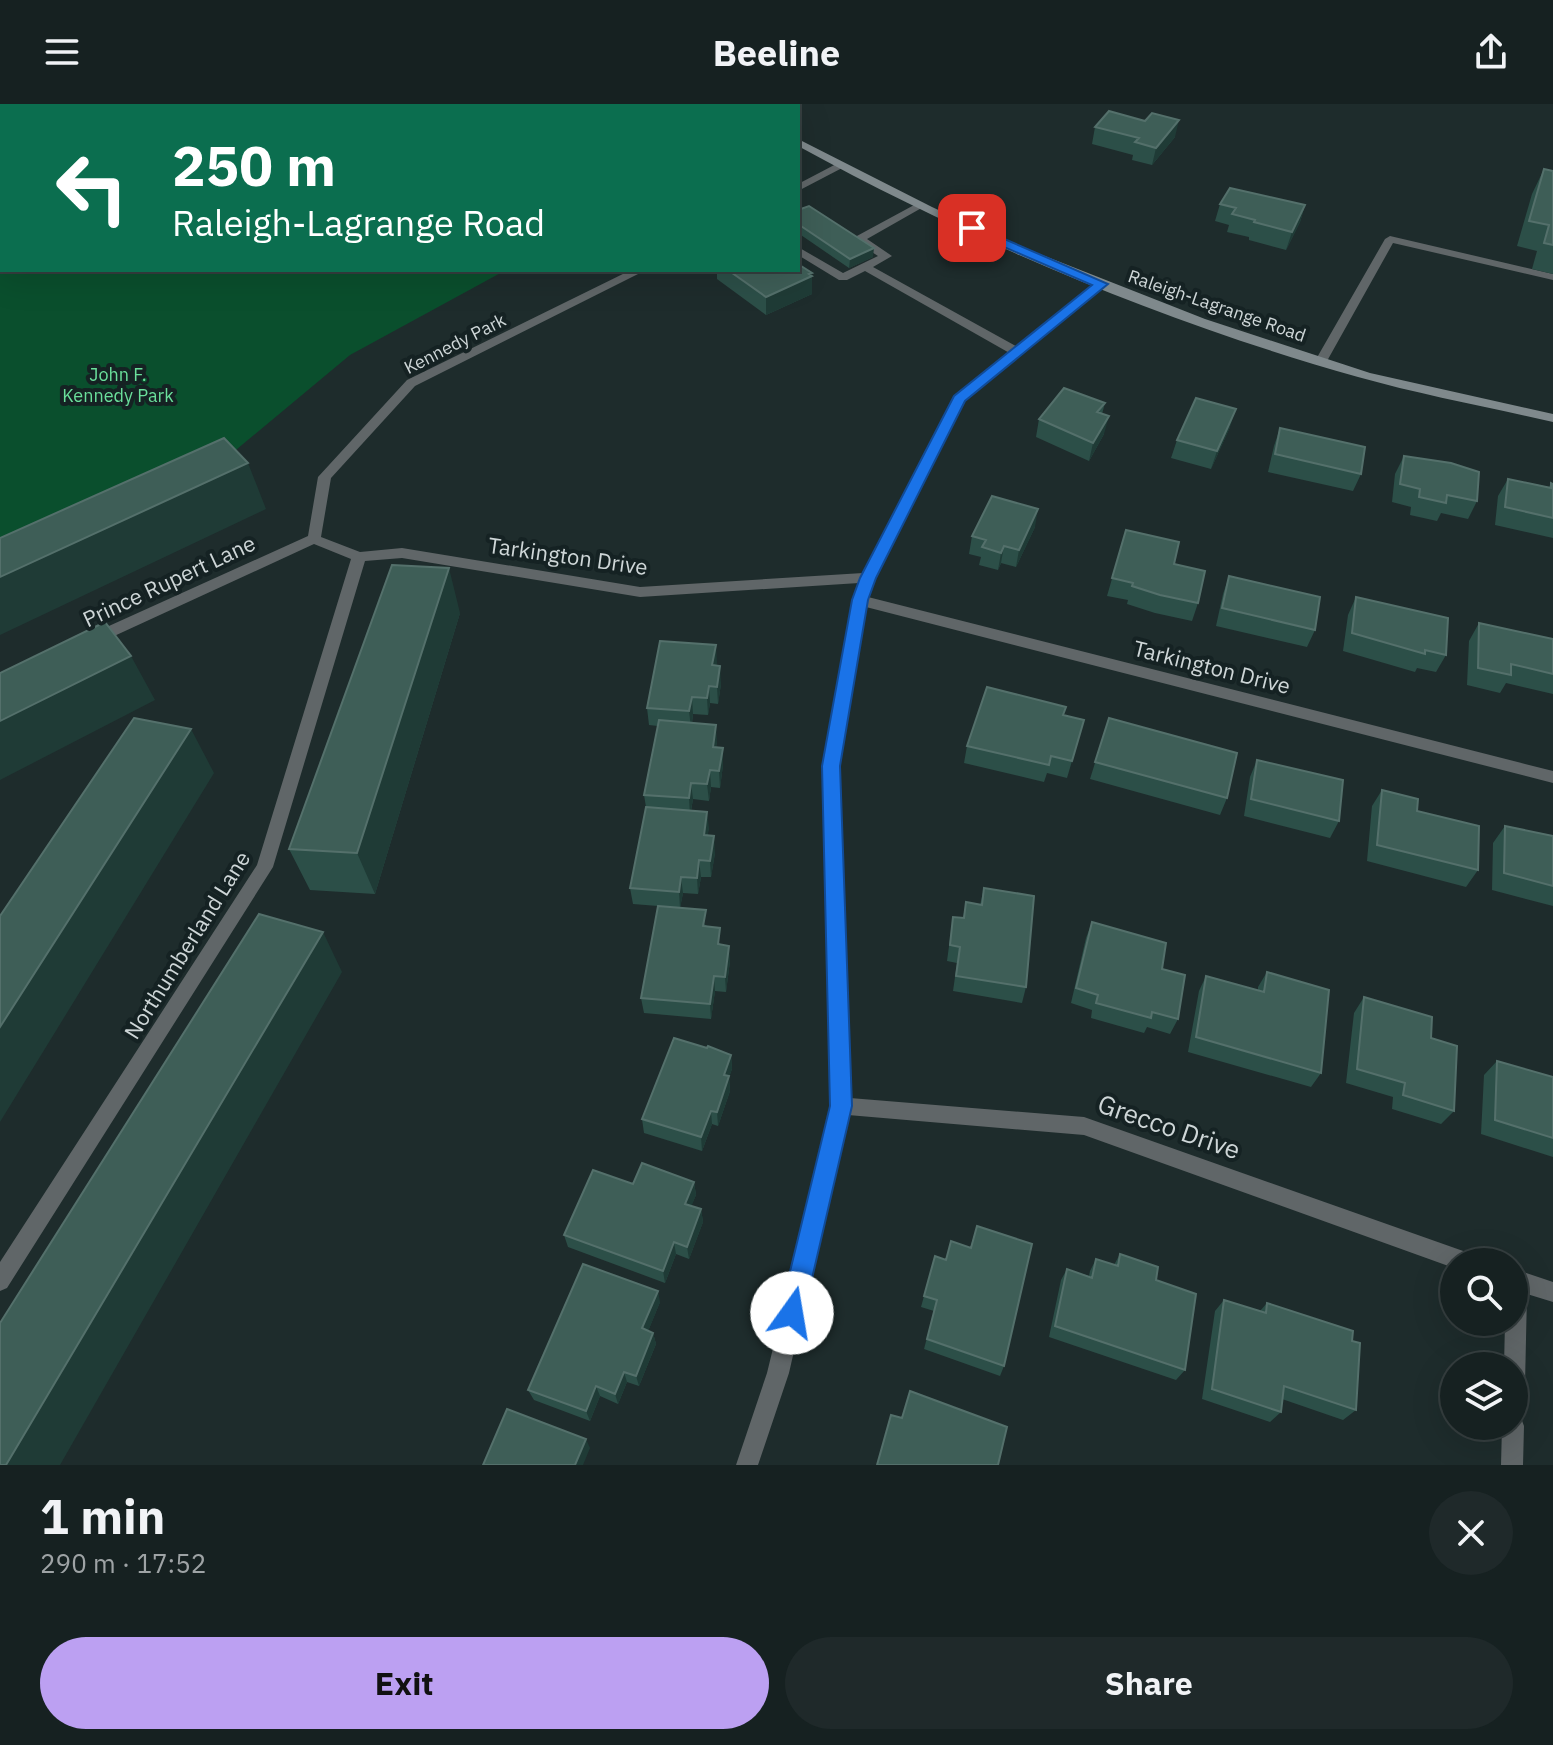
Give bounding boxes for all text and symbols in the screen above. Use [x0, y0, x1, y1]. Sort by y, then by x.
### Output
text: Beeline [713, 29, 840, 76]
icon: menu [40, 30, 84, 74]
icon: share [1469, 30, 1513, 74]
text: 250 m [172, 129, 336, 201]
icon: left [40, 136, 144, 240]
pin [938, 194, 1006, 262]
text: Raleigh-Lagrange Road [172, 199, 545, 246]
icon: arrive [950, 206, 994, 250]
street label: Raleigh-Lagrange Road [1125, 264, 1309, 347]
street label: Kennedy Park [400, 308, 510, 379]
park label: John F. Kennedy Park [62, 363, 174, 407]
street label: Prince Rupert Lane [78, 528, 260, 633]
street label: Tarkington Drive [486, 530, 650, 581]
street label: Tarkington Drive [1131, 633, 1294, 700]
street label: Northumberland Lane [117, 845, 256, 1044]
street label: Grecco Drive [1094, 1086, 1245, 1166]
map controls [1440, 1248, 1528, 1440]
button: search [1440, 1248, 1528, 1336]
position arrow [750, 1271, 834, 1355]
button: layers [1440, 1352, 1528, 1440]
text: 1 min [40, 1485, 165, 1547]
button: close [1429, 1491, 1513, 1575]
text: 290 m · 17:52 [40, 1546, 206, 1580]
button: Exit [40, 1637, 769, 1729]
button: Share [785, 1637, 1513, 1729]

